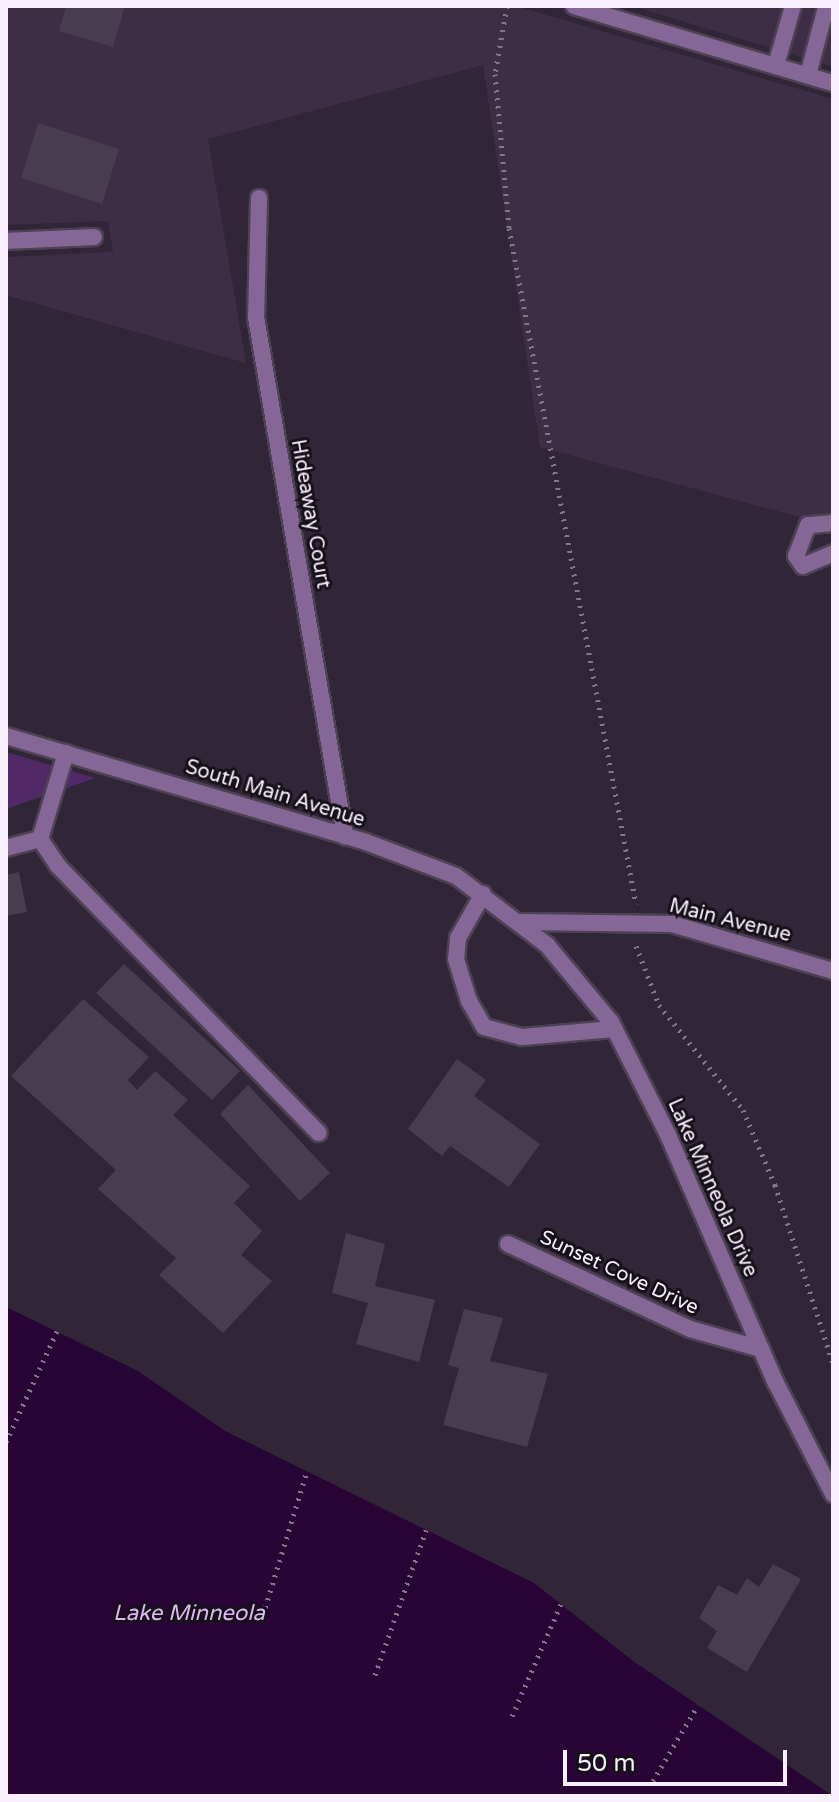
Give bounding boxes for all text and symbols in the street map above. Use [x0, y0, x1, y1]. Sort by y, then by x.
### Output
street label: Hideaway Court [285, 438, 335, 590]
street label: South Main Avenue [182, 755, 368, 833]
street label: Main Avenue [667, 894, 793, 948]
street label: Lake Minneola Drive [662, 1095, 762, 1281]
street label: Sunset Cove Drive [536, 1226, 702, 1320]
water label: Lake Minneola [113, 1601, 265, 1627]
scale bar [567, 1734, 791, 1784]
text: 50 m [577, 1749, 635, 1778]

